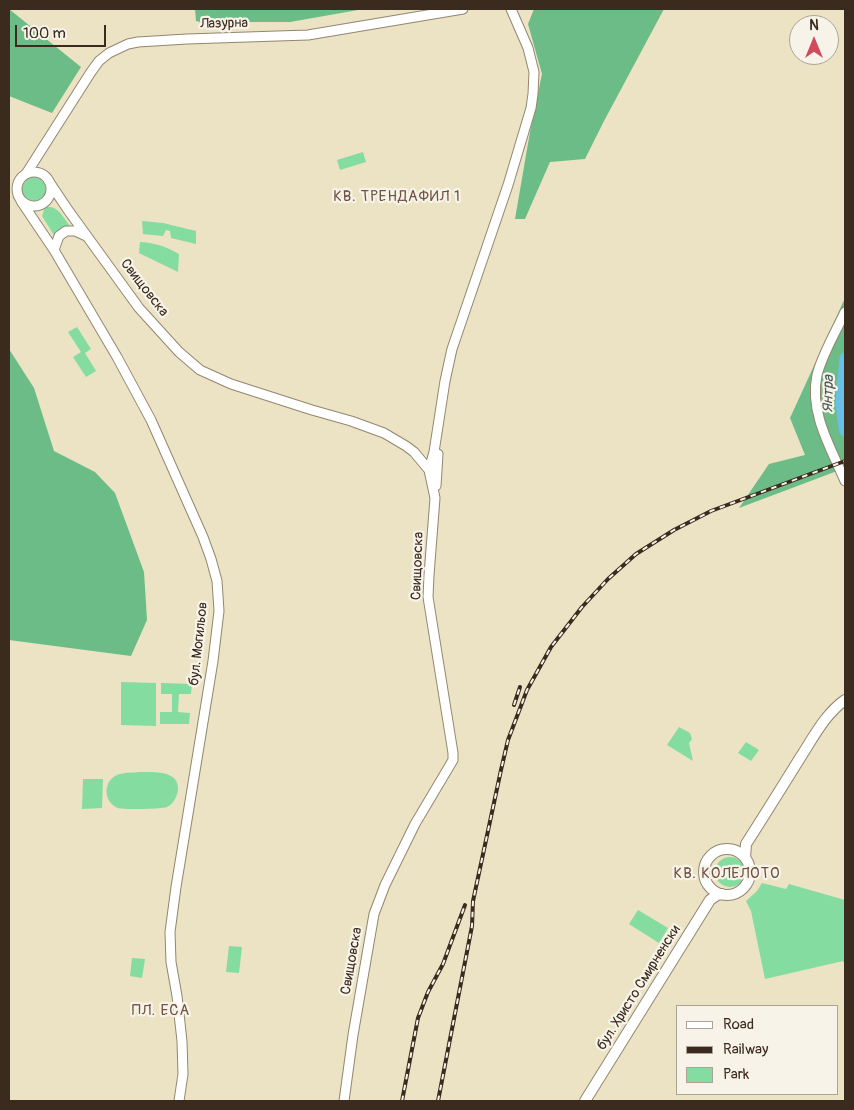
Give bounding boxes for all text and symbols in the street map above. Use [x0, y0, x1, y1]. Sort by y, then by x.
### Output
scale bar [18, 15, 109, 47]
street label: Лазурна [200, 15, 248, 33]
north arrow [789, 15, 839, 65]
text: N [809, 17, 819, 34]
text: 100 m [23, 24, 66, 43]
district label: КВ. ТРЕНДАФИЛ 1 [331, 188, 463, 206]
street label: Свищовска [116, 256, 172, 320]
water label: Янтра [820, 375, 838, 413]
street label: Свищовска [408, 532, 428, 600]
street label: бул. Могильов [186, 601, 212, 687]
district label: КВ. КОЛЕЛОТО [672, 865, 782, 883]
street label: бул. Христо Смирненски [594, 922, 684, 1054]
street label: Свищовска [338, 926, 366, 996]
district label: ПЛ. ЕСА [131, 1002, 191, 1020]
legend [676, 1005, 839, 1095]
text: Road [723, 1015, 754, 1034]
text: Railway [723, 1040, 768, 1059]
text: Park [723, 1065, 749, 1084]

